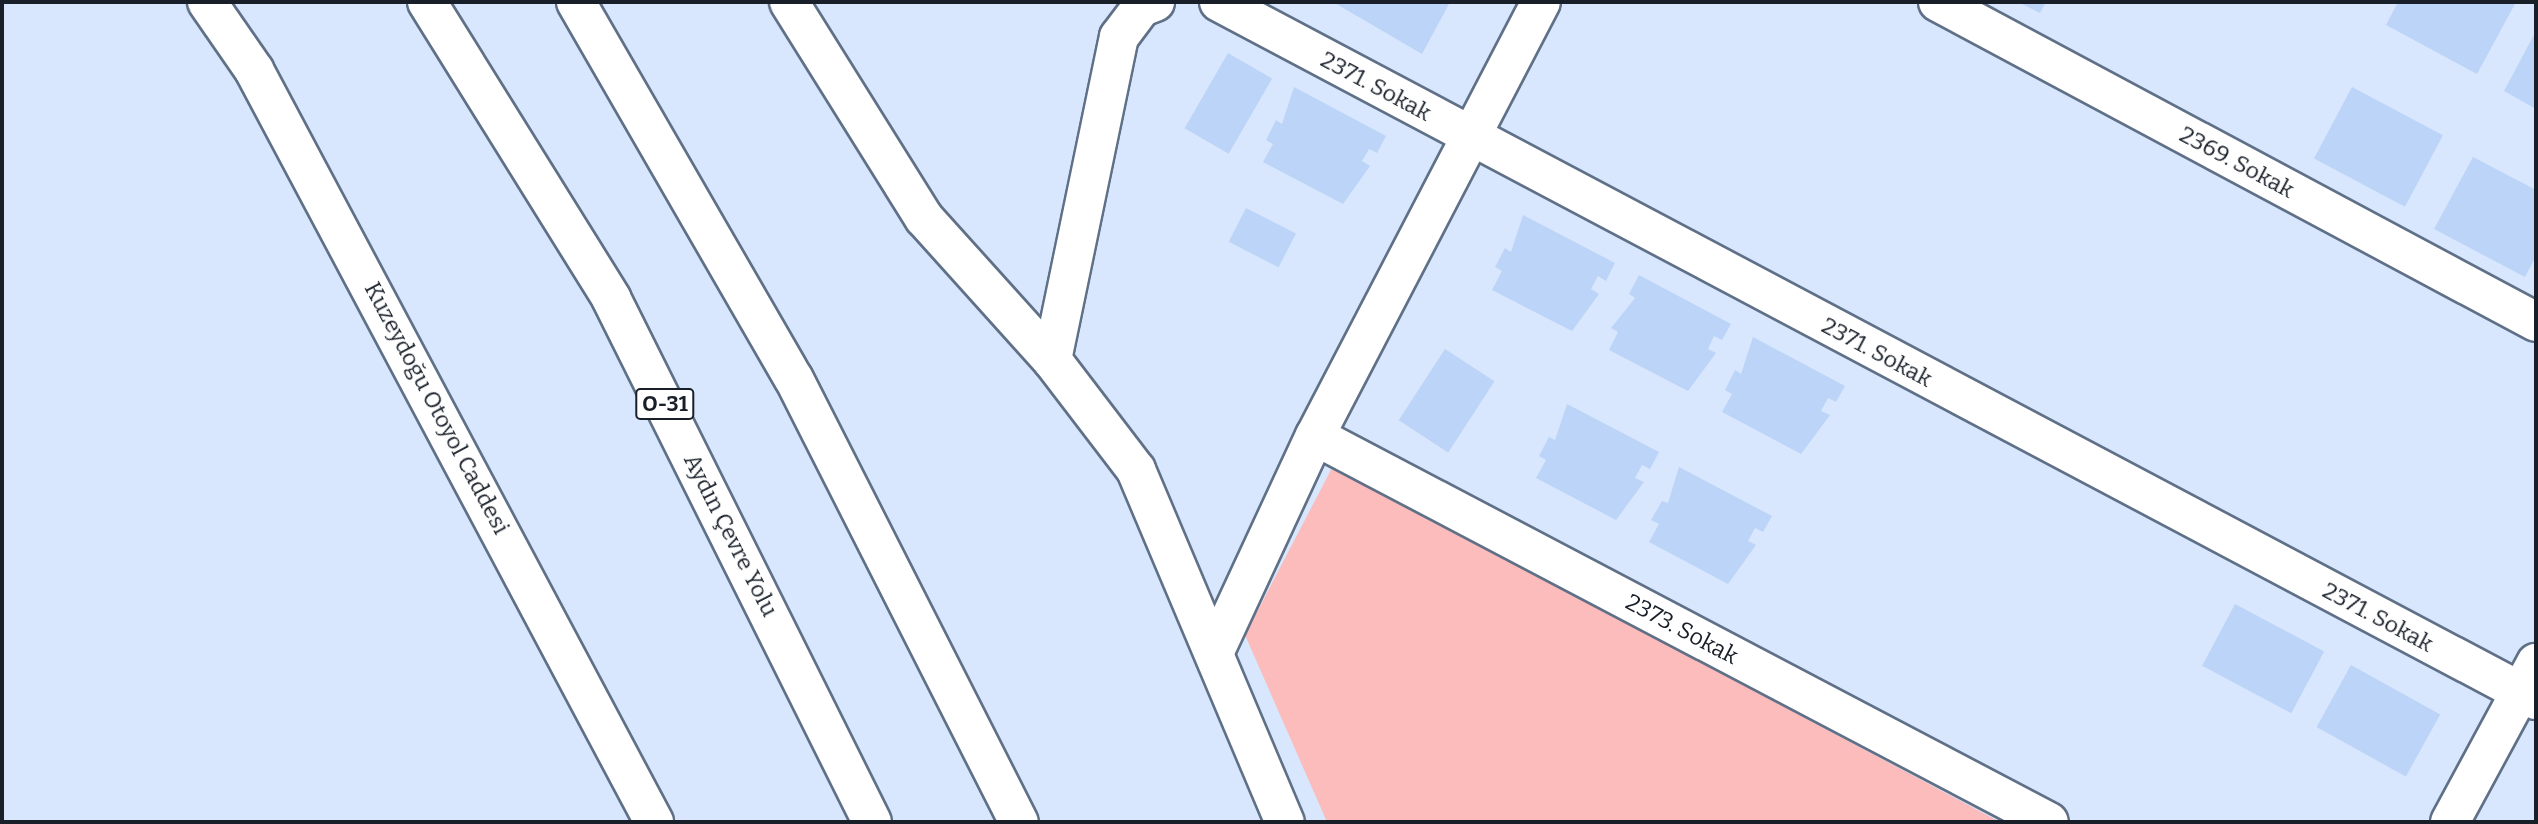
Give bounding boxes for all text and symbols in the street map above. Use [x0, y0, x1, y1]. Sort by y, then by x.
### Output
street label: 2371. Sokak [1316, 45, 1436, 127]
street label: 2369. Sokak [2175, 120, 2299, 204]
street label: Kuzeydoğu Otoyol Caddesi [359, 277, 515, 539]
street label: 2371. Sokak [1817, 311, 1937, 393]
road number: O-31 [635, 386, 695, 422]
street label: Aydın Çevre Yolu [678, 449, 784, 621]
street label: 2371. Sokak [2318, 576, 2438, 658]
street label: 2373. Sokak [1621, 588, 1743, 670]

